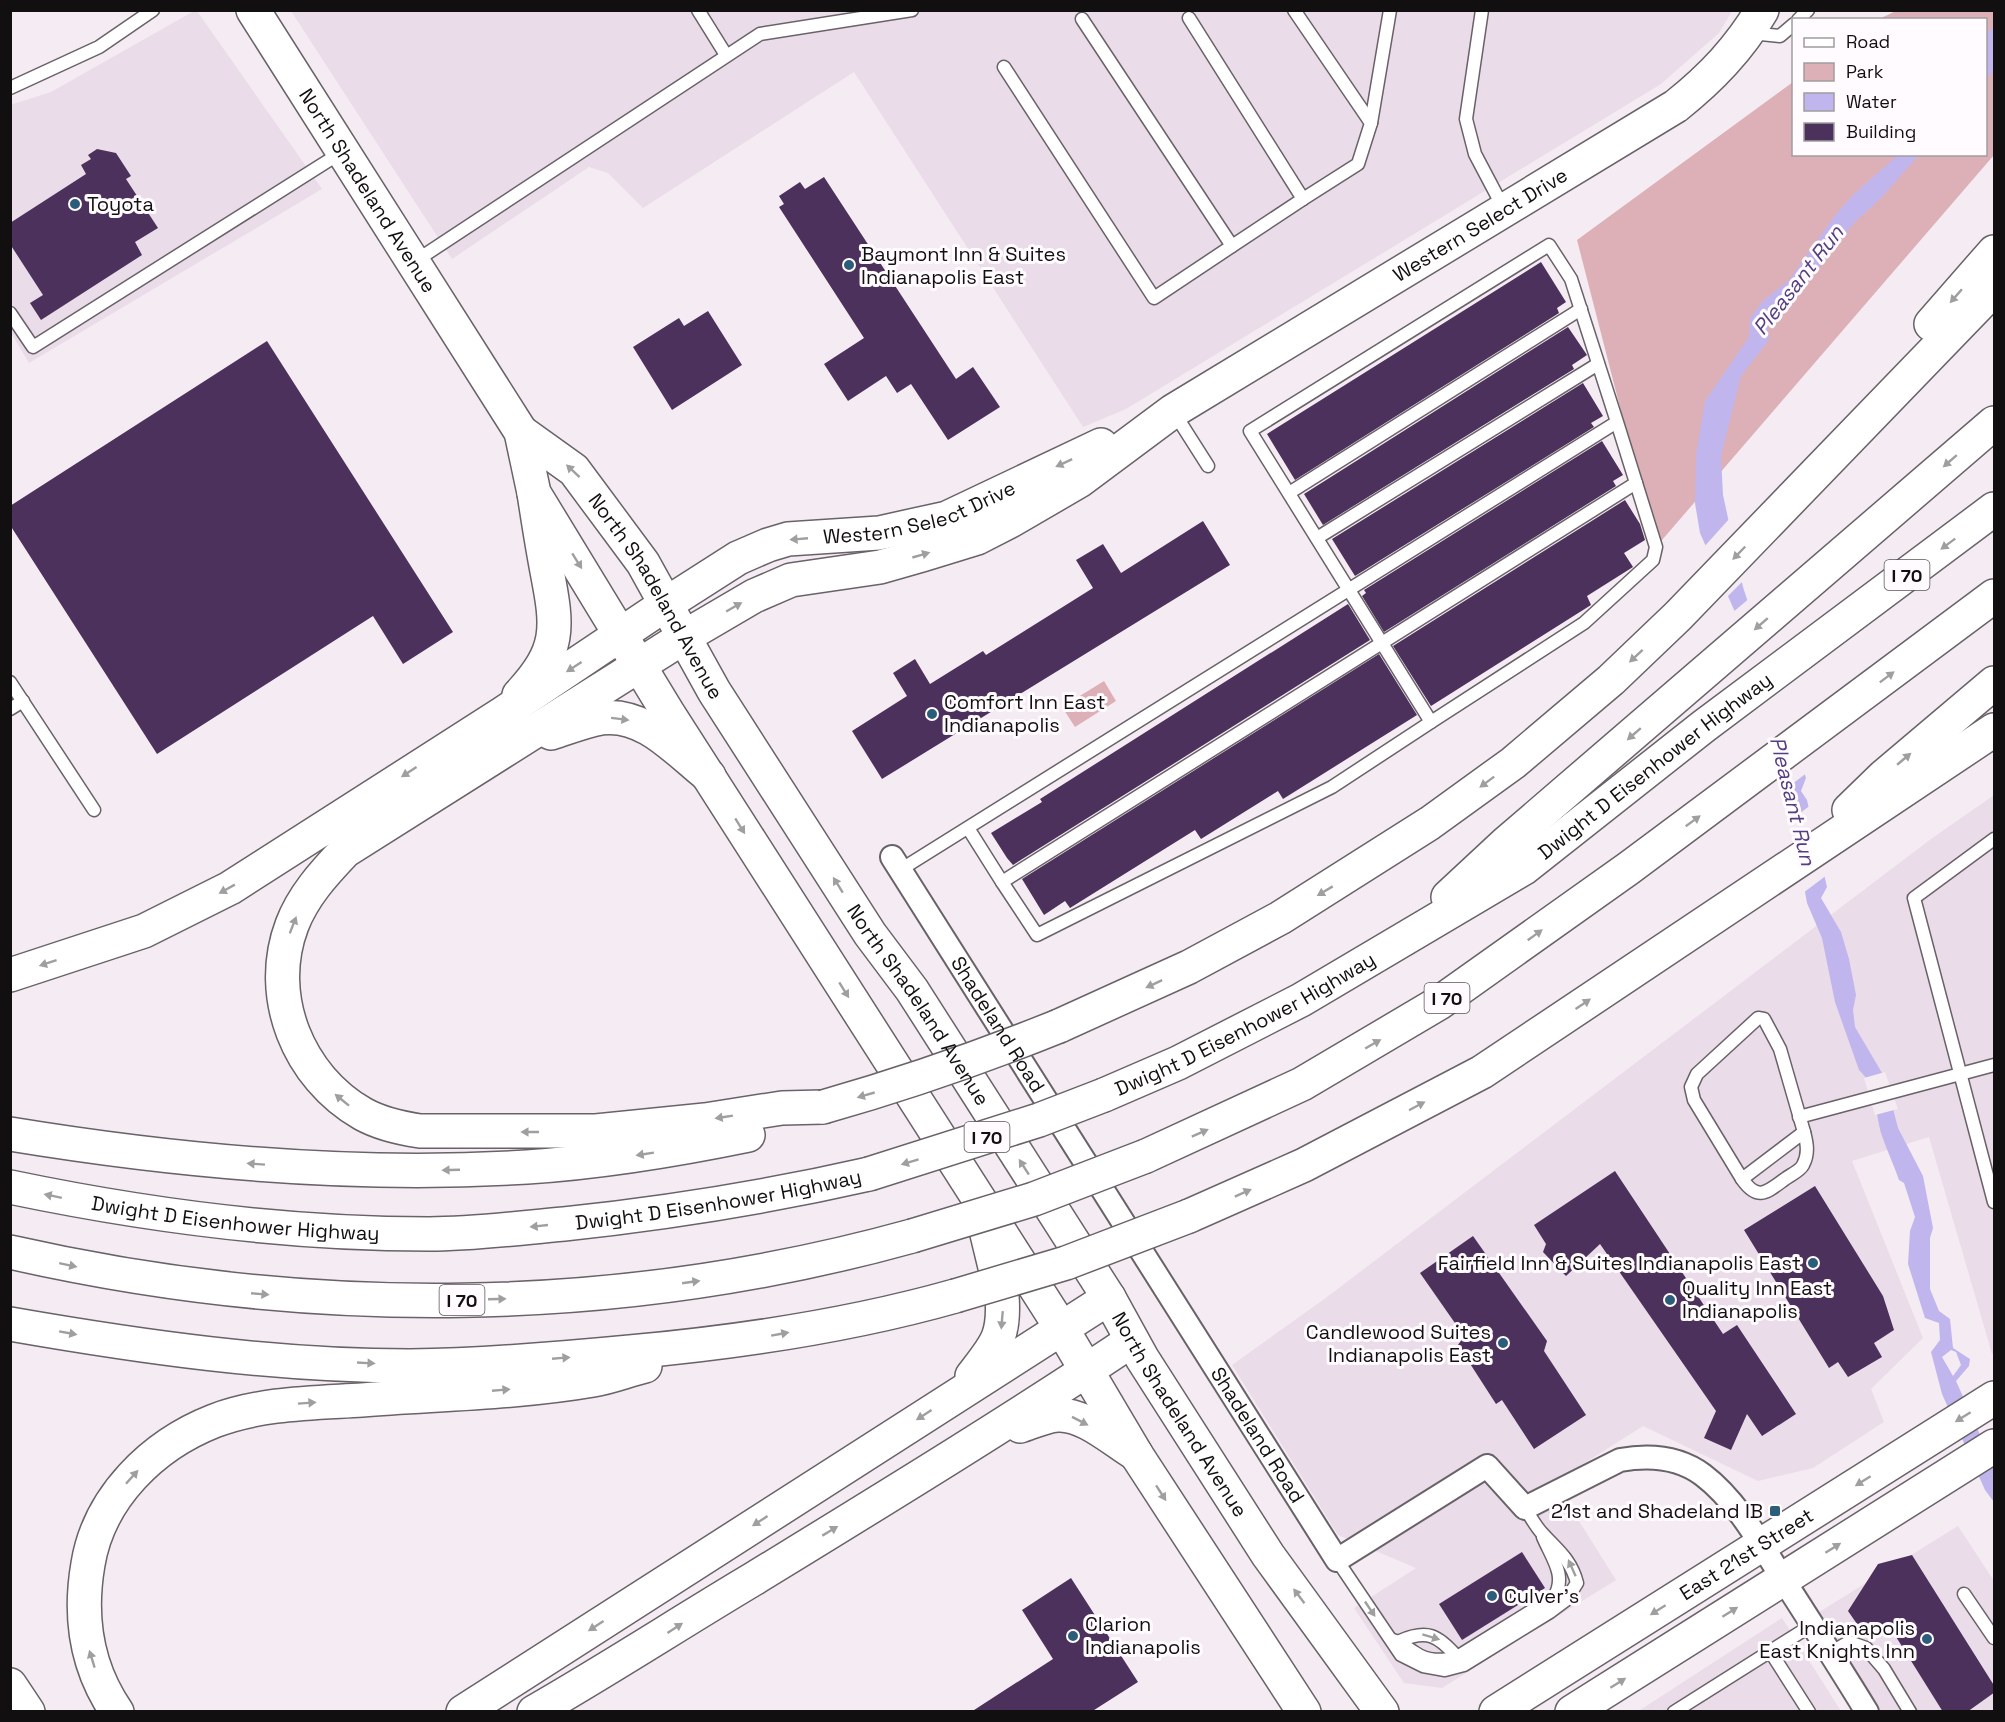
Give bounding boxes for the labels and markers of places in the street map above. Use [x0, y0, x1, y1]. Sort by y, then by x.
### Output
place label: Toyota [87, 191, 154, 217]
marker: Toyota [68, 197, 82, 211]
place label: Baymont Inn & Suites Indianapolis East [861, 241, 1066, 290]
marker: Baymont Inn & Suites Indianapolis East [842, 258, 856, 272]
place label: Comfort Inn East Indianapolis [944, 689, 1105, 738]
marker: Comfort Inn East Indianapolis [925, 707, 939, 721]
place label: Fairfield Inn & Suites Indianapolis East [1438, 1250, 1801, 1276]
marker: Fairfield Inn & Suites Indianapolis East [1806, 1256, 1820, 1270]
place label: Quality Inn East Indianapolis [1682, 1275, 1832, 1324]
marker: Quality Inn East Indianapolis [1663, 1293, 1677, 1307]
place label: Candlewood Suites Indianapolis East [1306, 1319, 1491, 1368]
marker: Candlewood Suites Indianapolis East [1496, 1336, 1510, 1350]
place label: 21st and Shadeland IB [1551, 1498, 1763, 1524]
marker: 21st and Shadeland IB [1768, 1504, 1782, 1518]
place label: Culver's [1504, 1583, 1579, 1609]
marker: Culver's [1485, 1589, 1499, 1603]
place label: Clarion Indianapolis [1085, 1611, 1201, 1660]
place label: Indianapolis East Knights Inn [1759, 1615, 1915, 1664]
marker: Clarion Indianapolis [1066, 1629, 1080, 1643]
marker: Indianapolis East Knights Inn [1920, 1632, 1934, 1646]

